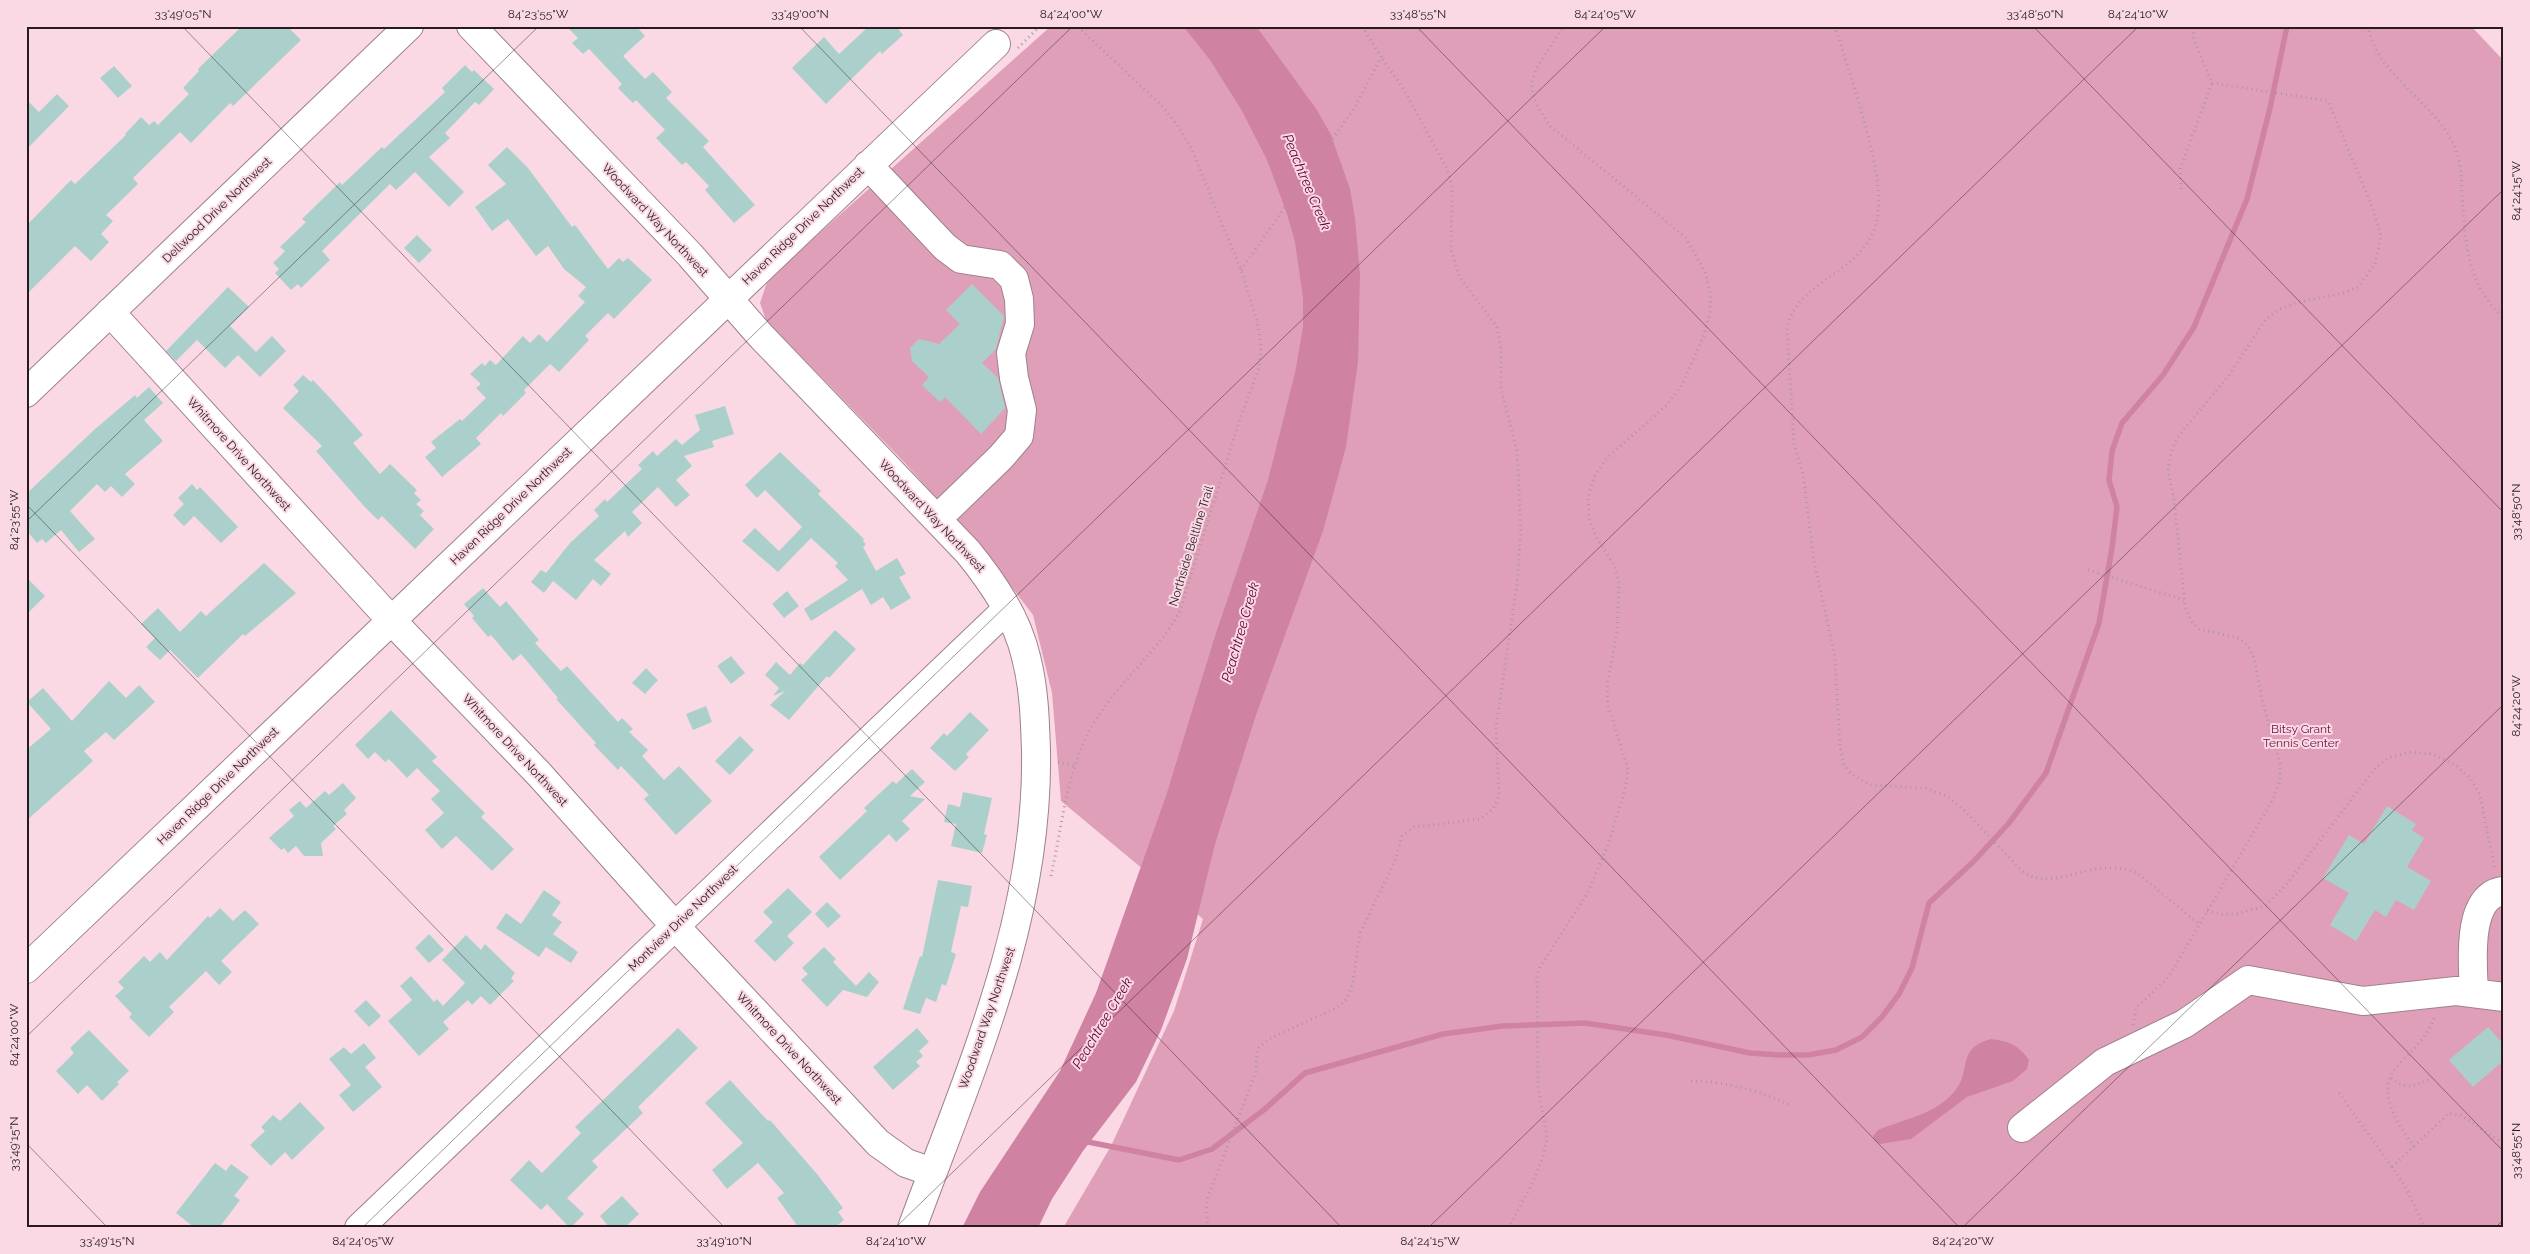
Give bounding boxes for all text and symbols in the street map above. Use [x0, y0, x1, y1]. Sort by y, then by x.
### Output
text: 33°49'05"N [155, 7, 212, 21]
text: 84°23'55"W [508, 7, 569, 21]
text: 33°49'00"N [771, 7, 829, 21]
text: 84°24'00"W [1040, 7, 1103, 21]
text: 33°48'55"N [1390, 7, 1446, 21]
text: 84°24'05"W [1574, 7, 1636, 21]
text: 33°48'50"N [2006, 7, 2064, 21]
text: 84°24'10"W [2108, 7, 2169, 21]
water label: Peachtree Creek [1279, 131, 1335, 233]
street label: Dellwood Drive Northwest [160, 154, 274, 266]
street label: Woodward Way Northwest [599, 161, 711, 279]
text: 84°24'15"W [2509, 161, 2523, 221]
street label: Haven Ridge Drive Northwest [739, 164, 867, 288]
street label: Whitmore Drive Northwest [184, 394, 294, 514]
street label: Haven Ridge Drive Northwest [447, 444, 575, 568]
street label: Woodward Way Northwest [876, 457, 988, 575]
street label: Northside Beltline Trail [1166, 483, 1216, 608]
text: 33°48'50"N [2509, 483, 2523, 541]
text: 84°23'55"W [7, 489, 21, 550]
water label: Peachtree Creek [1218, 580, 1262, 684]
text: 84°24'20"W [2509, 675, 2523, 737]
street label: Whitmore Drive Northwest [459, 691, 571, 809]
park label: Bitsy Grant Tennis Center [2263, 722, 2340, 750]
street label: Haven Ridge Drive Northwest [154, 724, 282, 848]
street label: Montview Drive Northwest [625, 862, 741, 974]
street label: Woodward Way Northwest [956, 945, 1018, 1091]
water label: Peachtree Creek [1069, 974, 1136, 1071]
street label: Whitmore Drive Northwest [733, 989, 845, 1107]
text: 84°24'00"W [7, 1003, 21, 1066]
text: 33°49'15"N [7, 1117, 21, 1171]
text: 33°48'55"N [2509, 1123, 2523, 1179]
text: 33°49'15"N [80, 1234, 134, 1248]
text: 84°24'05"W [332, 1234, 394, 1248]
text: 33°49'10"N [696, 1234, 752, 1248]
text: 84°24'10"W [866, 1234, 927, 1248]
text: 84°24'15"W [1400, 1234, 1460, 1248]
text: 84°24'20"W [1932, 1234, 1994, 1248]

